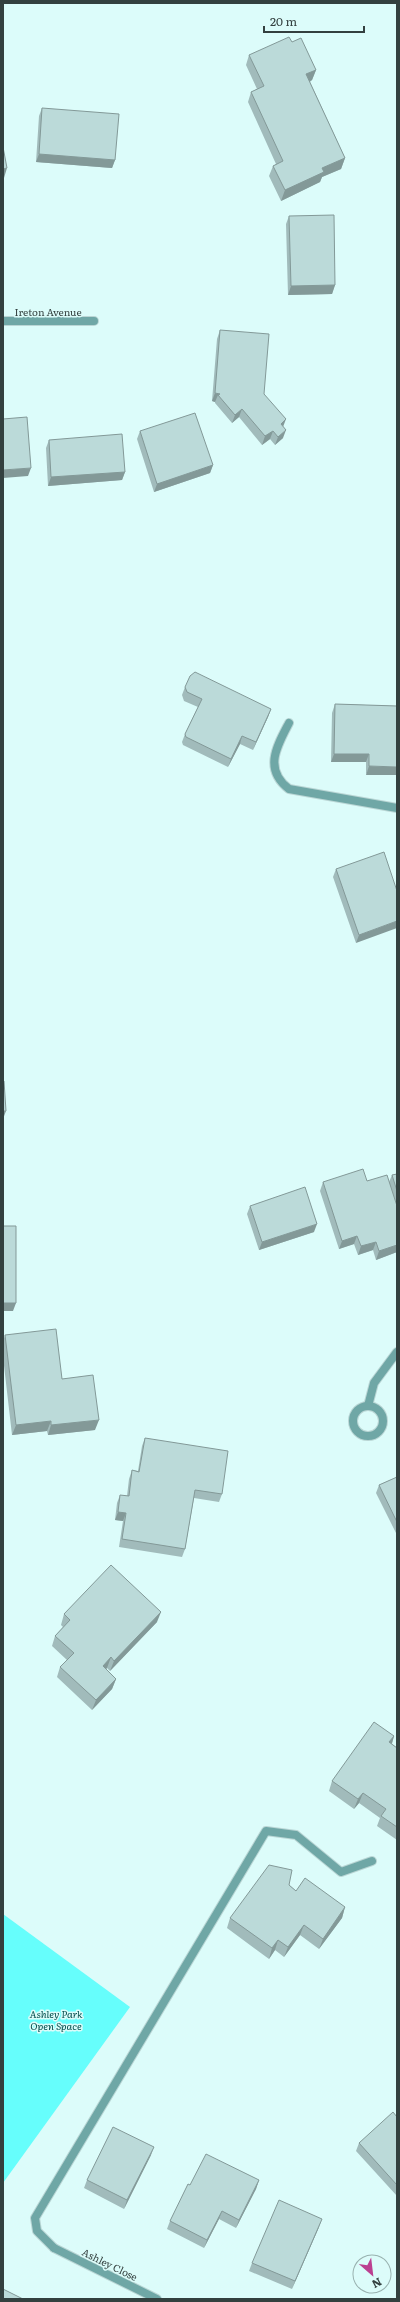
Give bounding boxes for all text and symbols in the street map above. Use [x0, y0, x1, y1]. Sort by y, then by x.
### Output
scale bar [264, 8, 364, 34]
text: 20 m [270, 12, 297, 30]
street label: Ireton Avenue [14, 304, 82, 319]
park label: Ashley Park Open Space [30, 2006, 83, 2033]
street label: Ashley Close [80, 2244, 140, 2284]
north arrow [352, 2254, 392, 2294]
text: N [369, 2274, 385, 2293]

